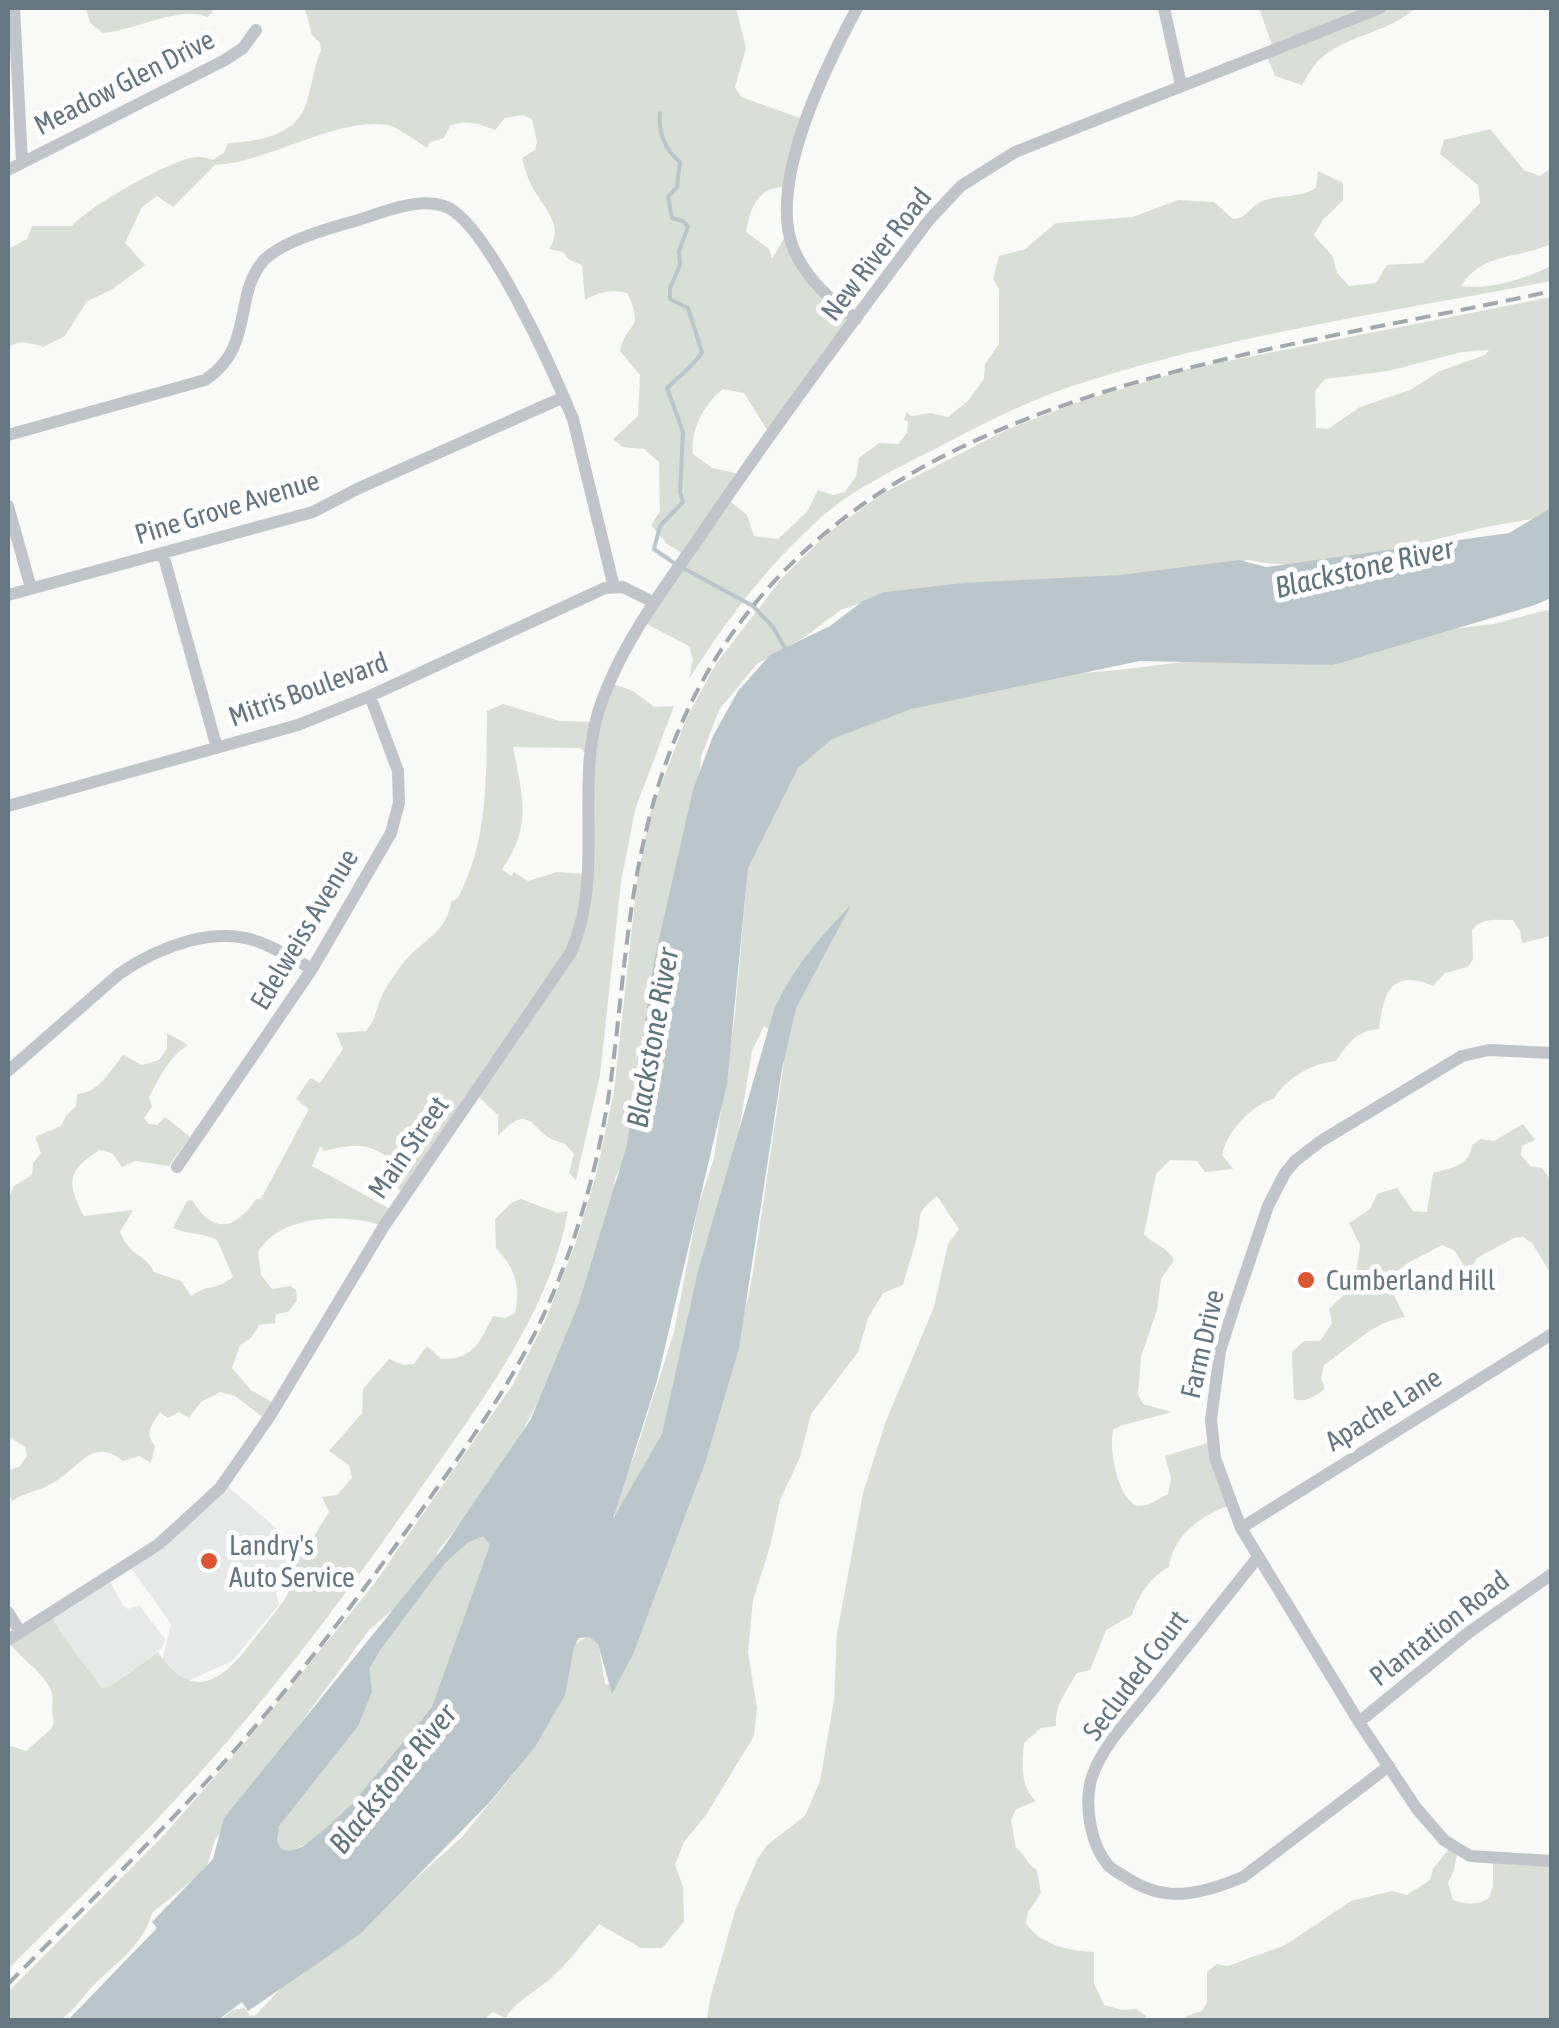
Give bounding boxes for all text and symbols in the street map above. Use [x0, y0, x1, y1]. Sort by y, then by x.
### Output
street label: Meadow Glen Drive [29, 23, 219, 141]
street label: New River Road [814, 181, 938, 327]
street label: Pine Grove Avenue [131, 464, 323, 550]
water label: Blackstone River [1271, 530, 1457, 604]
street label: Mitris Boulevard [224, 645, 392, 733]
street label: Edelweiss Avenue [243, 843, 365, 1015]
water label: Blackstone River [619, 944, 685, 1130]
street label: Main Street [361, 1090, 455, 1204]
place label: Cumberland Hill [1326, 1264, 1496, 1296]
marker: Cumberland Hill [1295, 1269, 1317, 1291]
street label: Farm Drive [1174, 1287, 1230, 1401]
street label: Apache Lane [1319, 1361, 1447, 1457]
place label: Landry's Auto Service [229, 1529, 355, 1593]
marker: Landry's Auto Service [198, 1550, 220, 1572]
street label: Plantation Road [1363, 1564, 1515, 1692]
street label: Secluded Court [1076, 1604, 1194, 1746]
water label: Blackstone River [322, 1696, 463, 1860]

